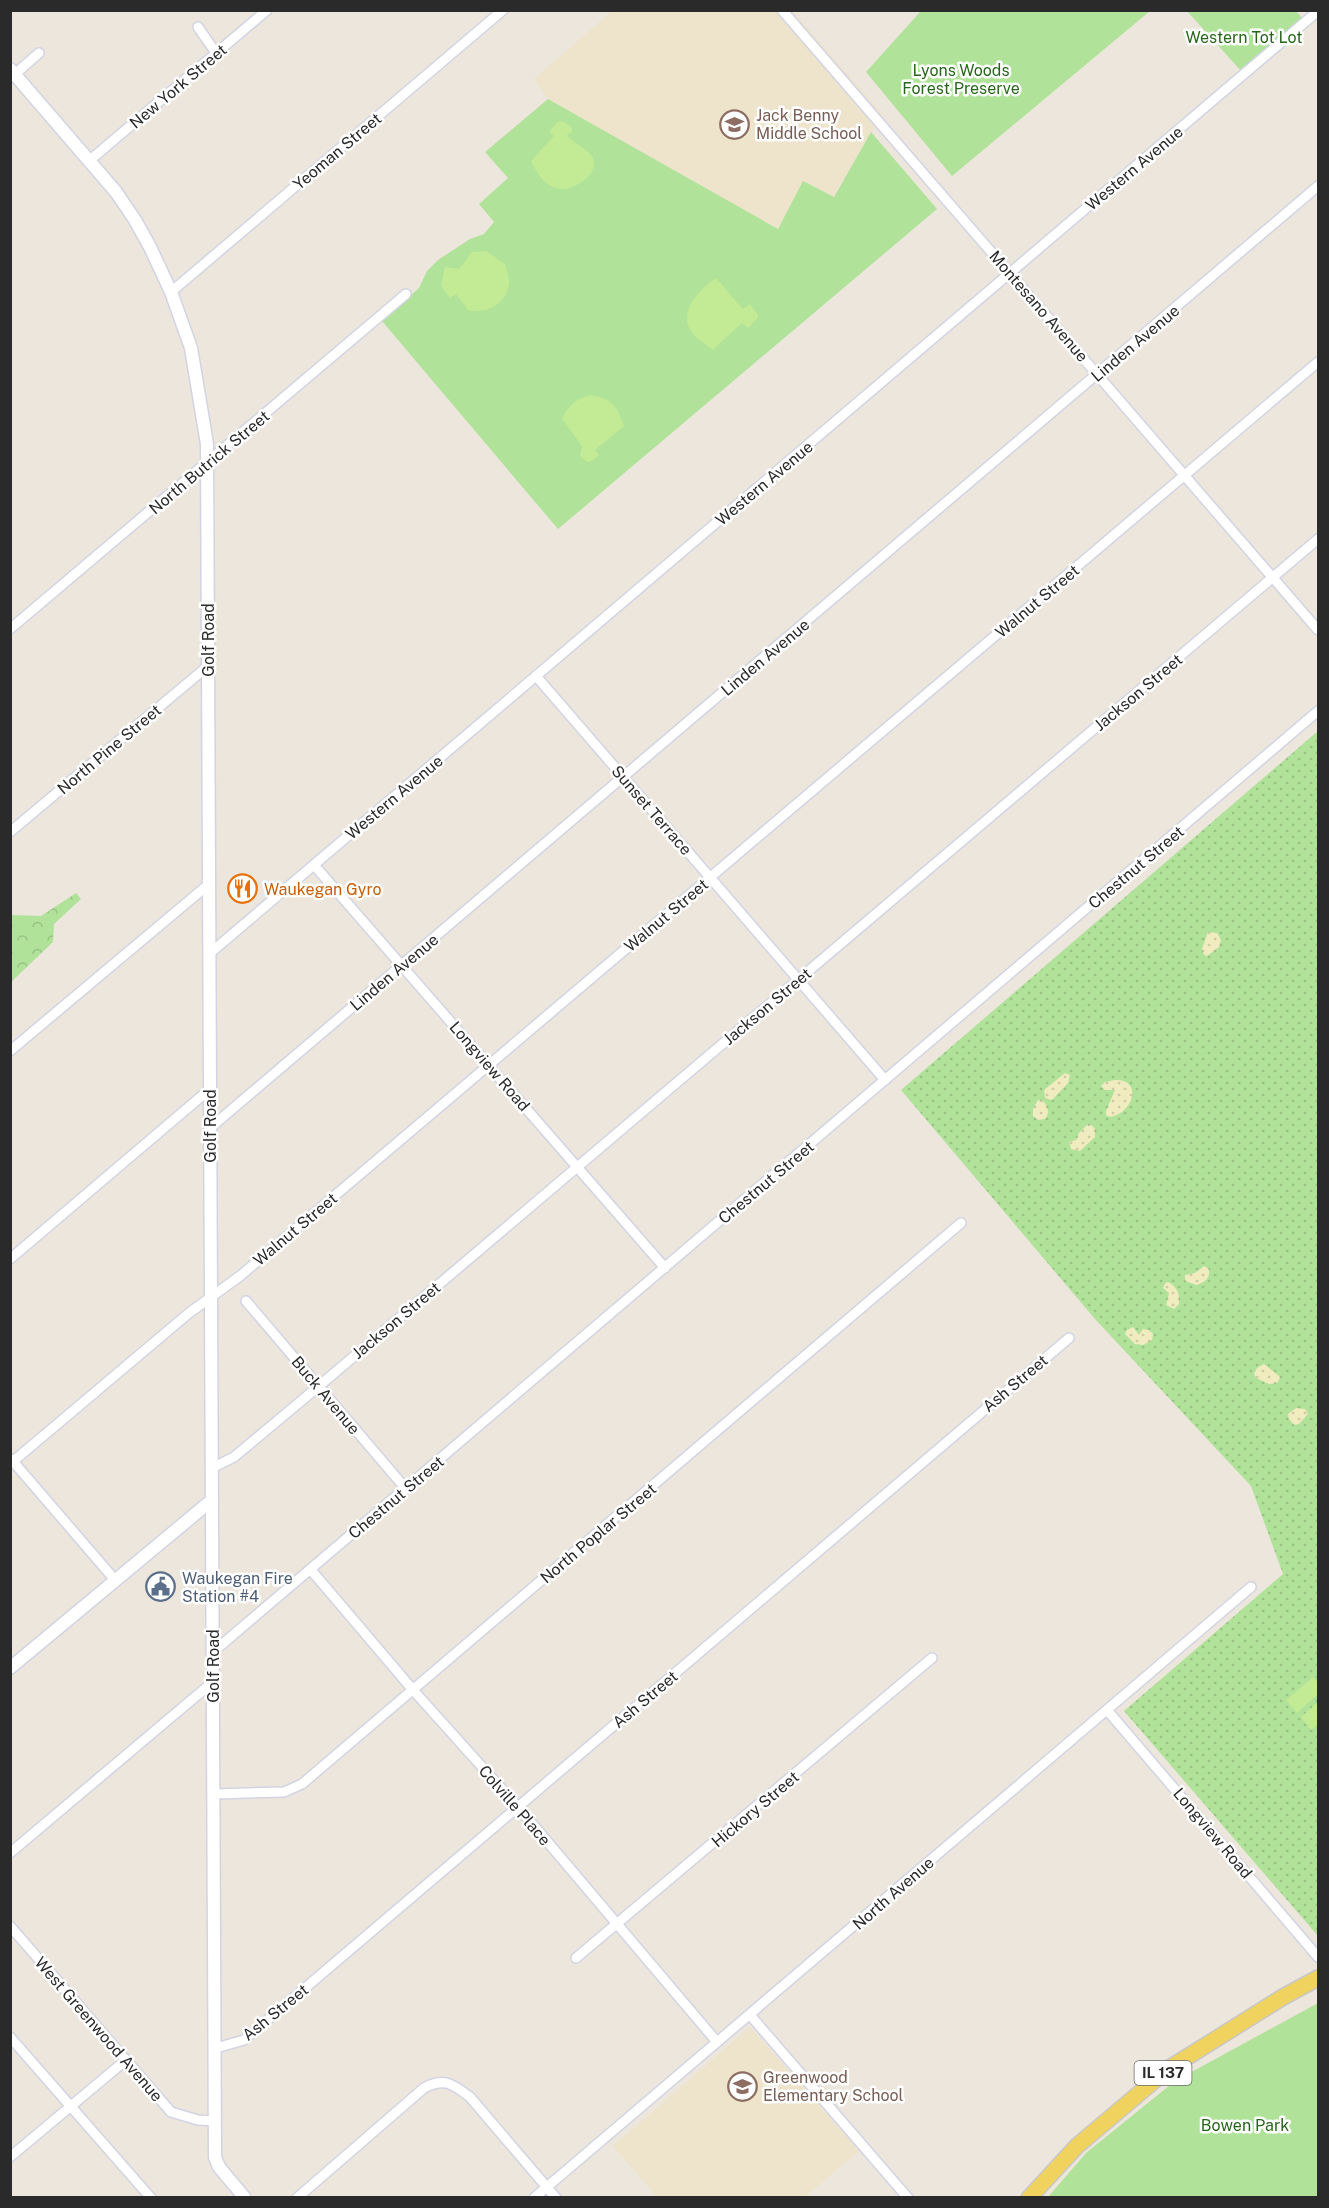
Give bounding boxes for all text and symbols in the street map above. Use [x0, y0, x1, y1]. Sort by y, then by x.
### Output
park label: Western Tot Lot [1186, 28, 1302, 47]
street label: New York Street [126, 40, 231, 132]
park label: Lyons Woods Forest Preserve [902, 61, 1020, 98]
place label: Jack Benny Middle School [756, 106, 862, 143]
school or university icon: Jack Benny Middle School [719, 108, 751, 140]
street label: Yeoman Street [289, 109, 385, 194]
street label: Western Avenue [1082, 122, 1187, 215]
street label: Montesano Avenue [985, 247, 1092, 366]
street label: Linden Avenue [1087, 301, 1183, 386]
street label: North Butrick Street [145, 407, 273, 518]
street label: Western Avenue [712, 437, 817, 530]
street label: Walnut Street [992, 561, 1083, 642]
street label: Golf Road [199, 603, 218, 677]
street label: Linden Avenue [717, 615, 813, 700]
street label: Jackson Street [1090, 650, 1186, 735]
street label: North Pine Street [54, 701, 165, 798]
street label: Western Avenue [342, 751, 447, 844]
street label: Sunset Terrace [608, 762, 696, 859]
street label: Chestnut Street [1085, 822, 1188, 913]
restaurant icon: Waukegan Gyro [227, 873, 259, 905]
street label: Walnut Street [621, 875, 712, 956]
place label: Waukegan Gyro [264, 880, 382, 899]
street label: Linden Avenue [346, 930, 442, 1015]
street label: Jackson Street [719, 964, 815, 1049]
street label: Longview Road [446, 1018, 534, 1115]
street label: Golf Road [201, 1089, 220, 1163]
street label: Chestnut Street [715, 1137, 818, 1228]
street label: Walnut Street [250, 1189, 341, 1270]
street label: Jackson Street [348, 1278, 444, 1363]
street label: Ash Street [979, 1351, 1052, 1416]
street label: Buck Avenue [287, 1352, 364, 1438]
street label: Chestnut Street [345, 1452, 448, 1543]
street label: North Poplar Street [536, 1479, 660, 1587]
place label: Waukegan Fire Station #4 [182, 1569, 293, 1606]
public building icon: Waukegan Fire Station #4 [145, 1571, 177, 1603]
street label: Golf Road [204, 1629, 223, 1703]
street label: Ash Street [609, 1667, 682, 1732]
street label: Colville Place [475, 1761, 555, 1849]
street label: Hickory Street [708, 1767, 803, 1851]
street label: Longview Road [1169, 1784, 1256, 1882]
street label: North Avenue [849, 1853, 938, 1934]
street label: West Greenwood Avenue [31, 1953, 167, 2105]
street label: Ash Street [239, 1980, 312, 2045]
road number: IL 137 [1134, 2061, 1192, 2085]
place label: Greenwood Elementary School [763, 2068, 904, 2105]
school or university icon: Greenwood Elementary School [726, 2070, 758, 2102]
park label: Bowen Park [1201, 2116, 1289, 2135]

